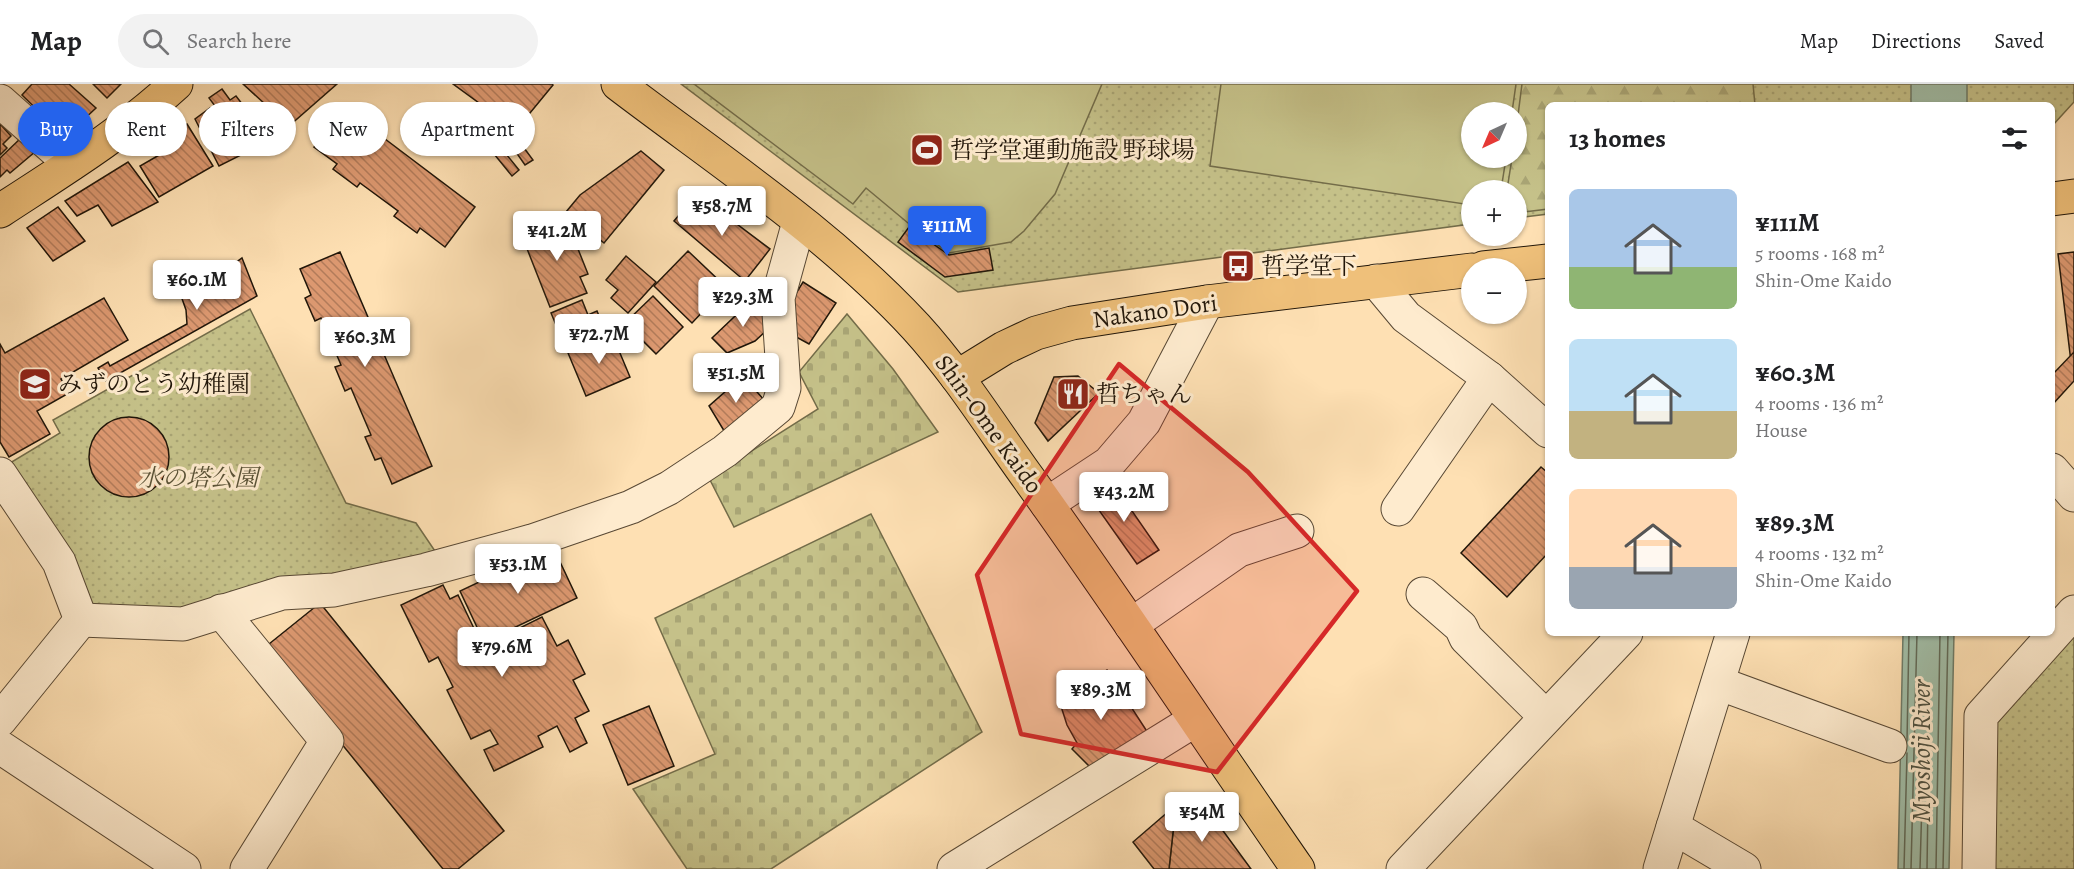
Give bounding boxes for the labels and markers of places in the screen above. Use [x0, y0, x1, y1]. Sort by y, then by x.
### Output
sports icon: 哲学堂運動施設 野球場 [909, 132, 945, 168]
place label: 哲学堂運動施設 野球場 [950, 134, 1195, 166]
pin: ¥58.7M [673, 186, 771, 237]
pin: ¥111M [905, 206, 989, 257]
pin: ¥41.2M [508, 211, 606, 262]
bus stop icon: 哲学堂下 [1220, 248, 1256, 284]
place label: 哲学堂下 [1261, 250, 1357, 282]
pin: ¥60.1M [148, 260, 246, 311]
pin: ¥29.3M [694, 277, 792, 328]
pin: ¥72.7M [550, 314, 648, 365]
pin: ¥60.3M [316, 317, 414, 368]
pin: ¥51.5M [687, 353, 785, 404]
school or university icon: みずのとう幼稚園 [17, 366, 53, 402]
place label: みずのとう幼稚園 [58, 368, 250, 400]
restaurant icon: 哲ちゃん [1055, 376, 1091, 412]
place label: 哲ちゃん [1096, 378, 1192, 410]
pin: ¥43.2M [1075, 472, 1173, 523]
pin: ¥53.1M [469, 544, 567, 595]
pin: ¥79.6M [453, 627, 551, 678]
pin: ¥89.3M [1052, 670, 1150, 721]
pin: ¥54M [1166, 792, 1238, 843]

